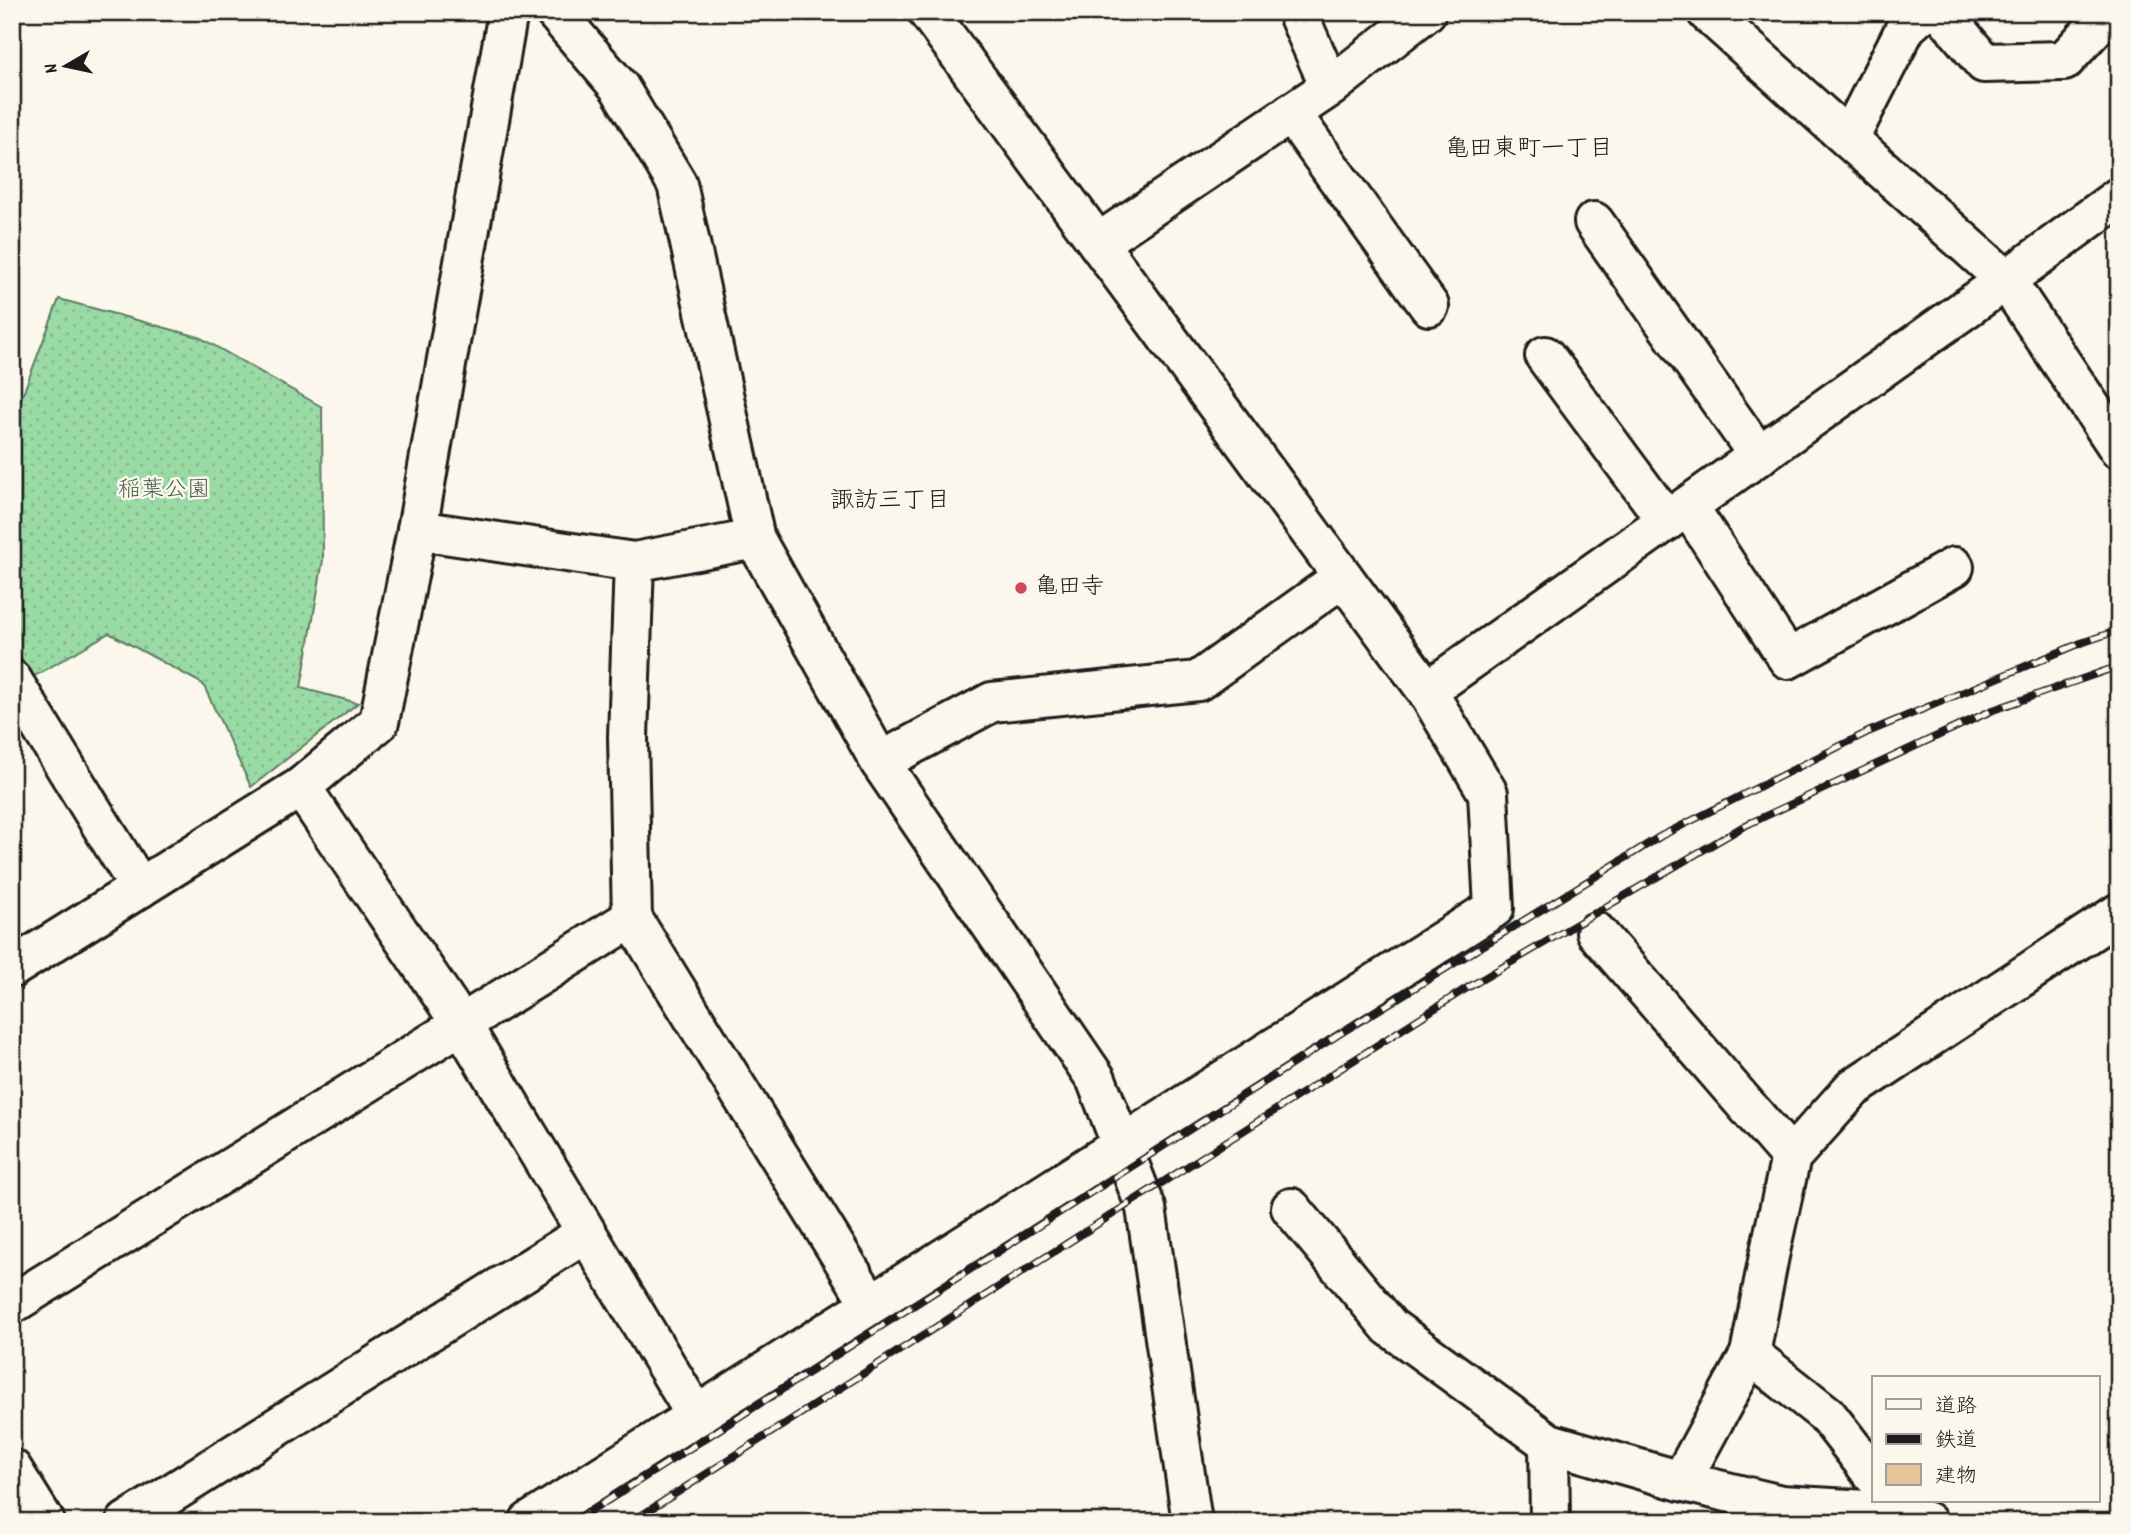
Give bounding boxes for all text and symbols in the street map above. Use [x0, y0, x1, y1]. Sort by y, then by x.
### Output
north arrow [32, 32, 102, 102]
text: N [39, 61, 67, 75]
district label: 亀田東町一丁目 [1445, 133, 1613, 167]
park label: 稲葉公園 [118, 475, 210, 508]
district label: 諏訪三丁目 [830, 485, 950, 519]
place label: 亀田寺 [1035, 572, 1104, 605]
marker: 亀田寺 [1013, 580, 1029, 596]
legend [1872, 1376, 2100, 1502]
text: 道路 [1935, 1393, 1977, 1423]
text: 鉄道 [1935, 1427, 1977, 1457]
text: 建物 [1935, 1463, 1977, 1493]

